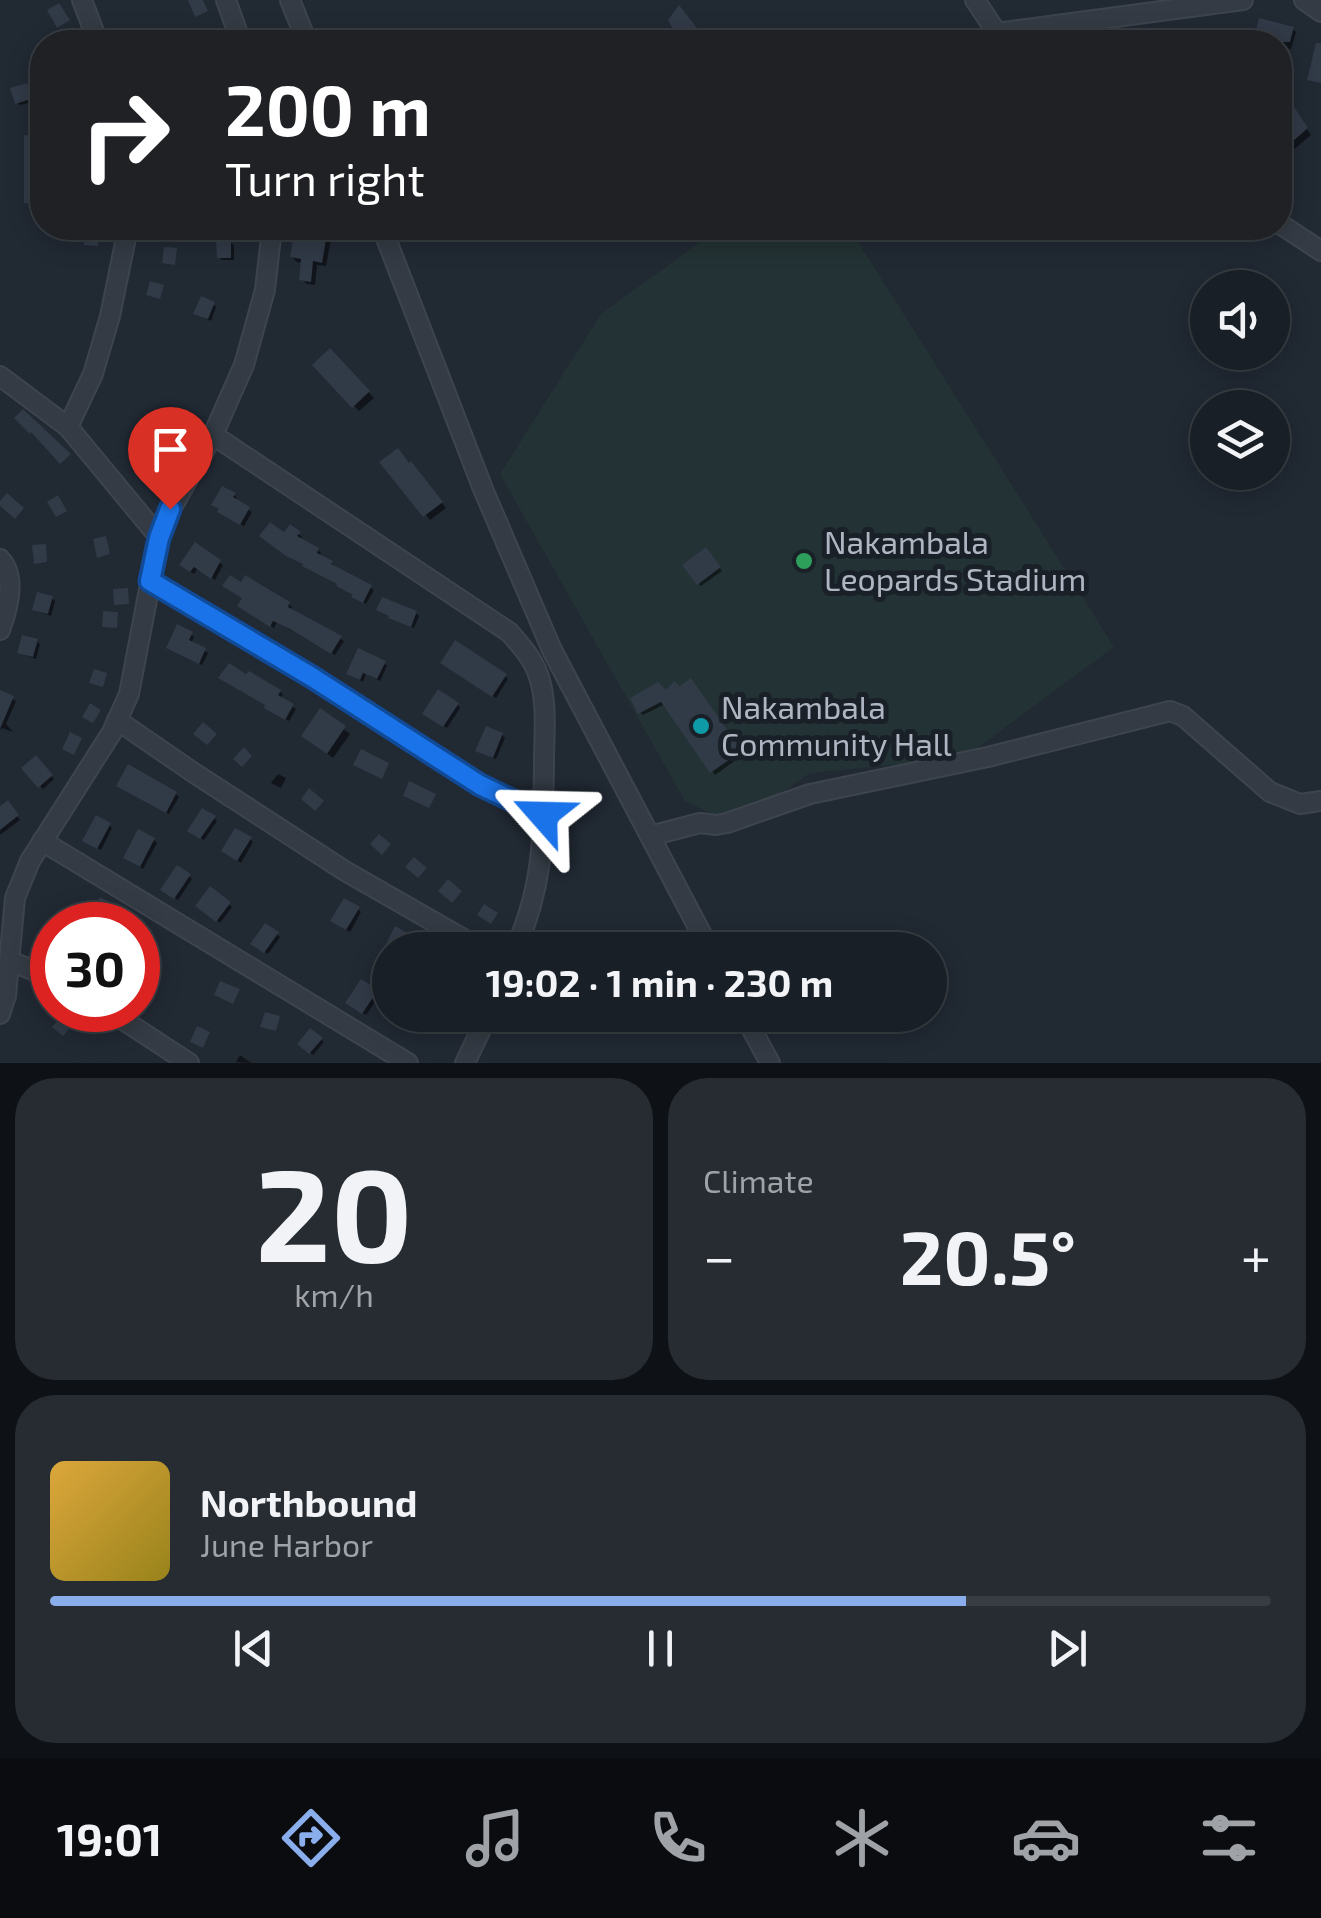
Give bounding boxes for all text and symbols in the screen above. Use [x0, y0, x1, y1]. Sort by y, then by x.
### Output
text: 200 m [225, 66, 431, 150]
icon: right [60, 70, 190, 200]
text: Turn right [225, 151, 425, 205]
map controls [1190, 270, 1290, 490]
button: sound [1190, 270, 1290, 370]
button: layers [1190, 390, 1290, 490]
pin [128, 407, 213, 510]
icon: arrive [143, 422, 198, 477]
place label: Nakambala Leopards Stadium [824, 522, 1086, 597]
marker: Nakambala Leopards Stadium [793, 550, 815, 572]
place label: Nakambala Community Hall [721, 687, 952, 762]
marker: Nakambala Community Hall [690, 715, 712, 737]
position arrow [491, 763, 595, 867]
speed limit sign: 30 [30, 902, 160, 1032]
text: 19:02 · 1 min · 230 m [486, 959, 833, 1005]
text: 20 [255, 1132, 413, 1288]
text: Climate [703, 1161, 814, 1199]
text: 20.5° [900, 1210, 1076, 1300]
text: − [703, 1222, 735, 1288]
text: + [1241, 1222, 1271, 1288]
text: km/h [294, 1275, 374, 1313]
text: Northbound [200, 1479, 418, 1525]
text: June Harbor [200, 1525, 373, 1563]
icon: previous [226, 1621, 281, 1676]
icon: pause [633, 1621, 688, 1676]
icon: next [1040, 1621, 1095, 1676]
icon: directions [276, 1803, 346, 1873]
icon: music [460, 1803, 530, 1873]
icon: phone [643, 1803, 713, 1873]
icon: climate [827, 1803, 897, 1873]
icon: car [1011, 1803, 1081, 1873]
icon: filters [1194, 1803, 1264, 1873]
text: 19:01 [57, 1811, 162, 1865]

